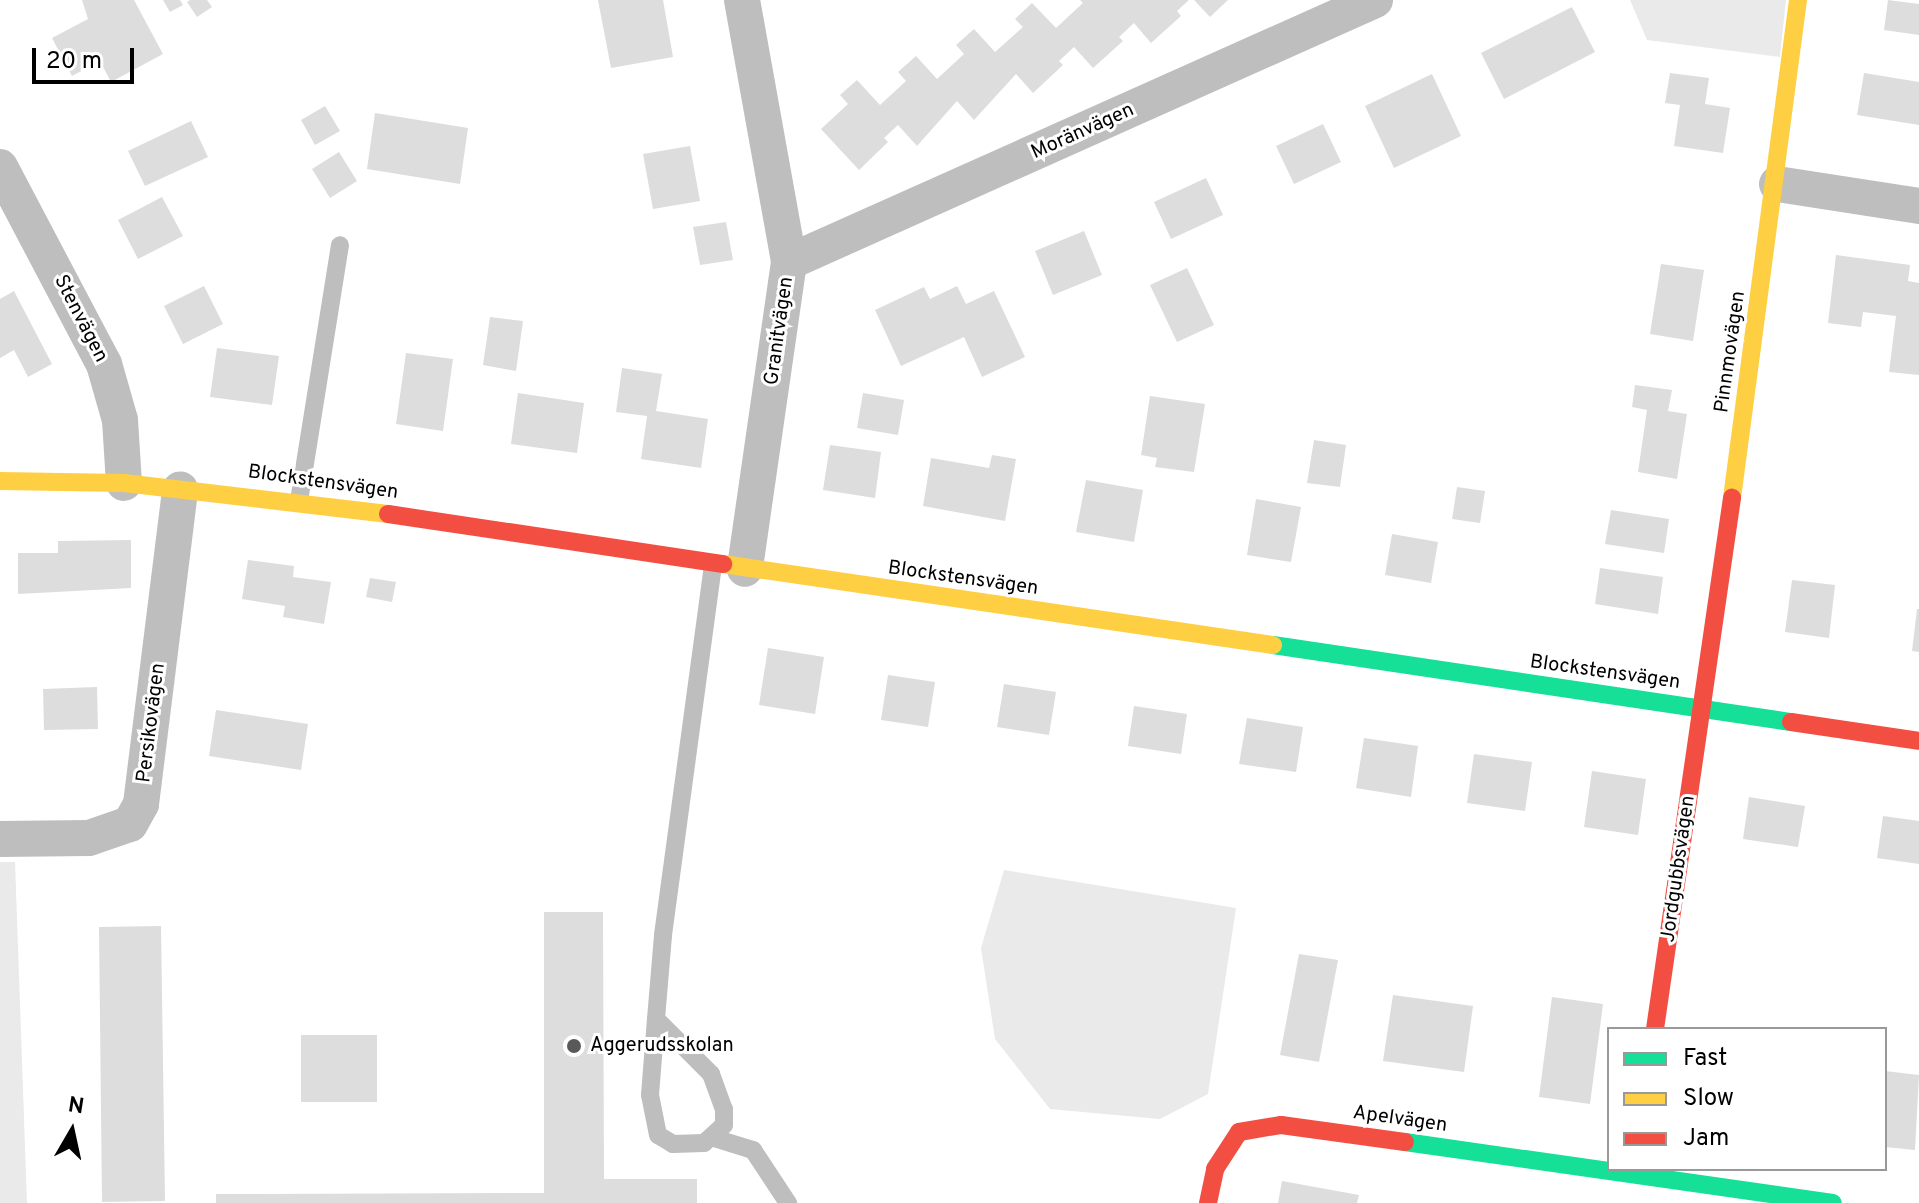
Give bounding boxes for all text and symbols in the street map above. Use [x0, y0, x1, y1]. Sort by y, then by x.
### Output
scale bar [36, 32, 138, 82]
text: 20 m [46, 47, 102, 77]
street label: Moränvägen [1028, 99, 1138, 165]
street label: Stenvägen [48, 271, 112, 367]
street label: Granitvägen [761, 275, 799, 387]
street label: Pinnmovägen [1711, 290, 1751, 414]
street label: Blockstensvägen [246, 461, 400, 505]
street label: Blockstensvägen [886, 557, 1040, 601]
street label: Blockstensvägen [1528, 651, 1682, 695]
street label: Persikovägen [133, 662, 171, 784]
street label: Jordgubbsvägen [1657, 794, 1701, 944]
legend [1607, 1027, 1887, 1171]
place label: Aggerudsskolan [590, 1034, 734, 1058]
marker: Aggerudsskolan [565, 1037, 583, 1055]
text: Fast [1683, 1044, 1727, 1074]
text: Slow [1683, 1084, 1734, 1114]
north arrow [32, 1091, 112, 1171]
text: N [66, 1092, 86, 1121]
street label: Apelvägen [1351, 1102, 1449, 1138]
text: Jam [1683, 1124, 1729, 1154]

